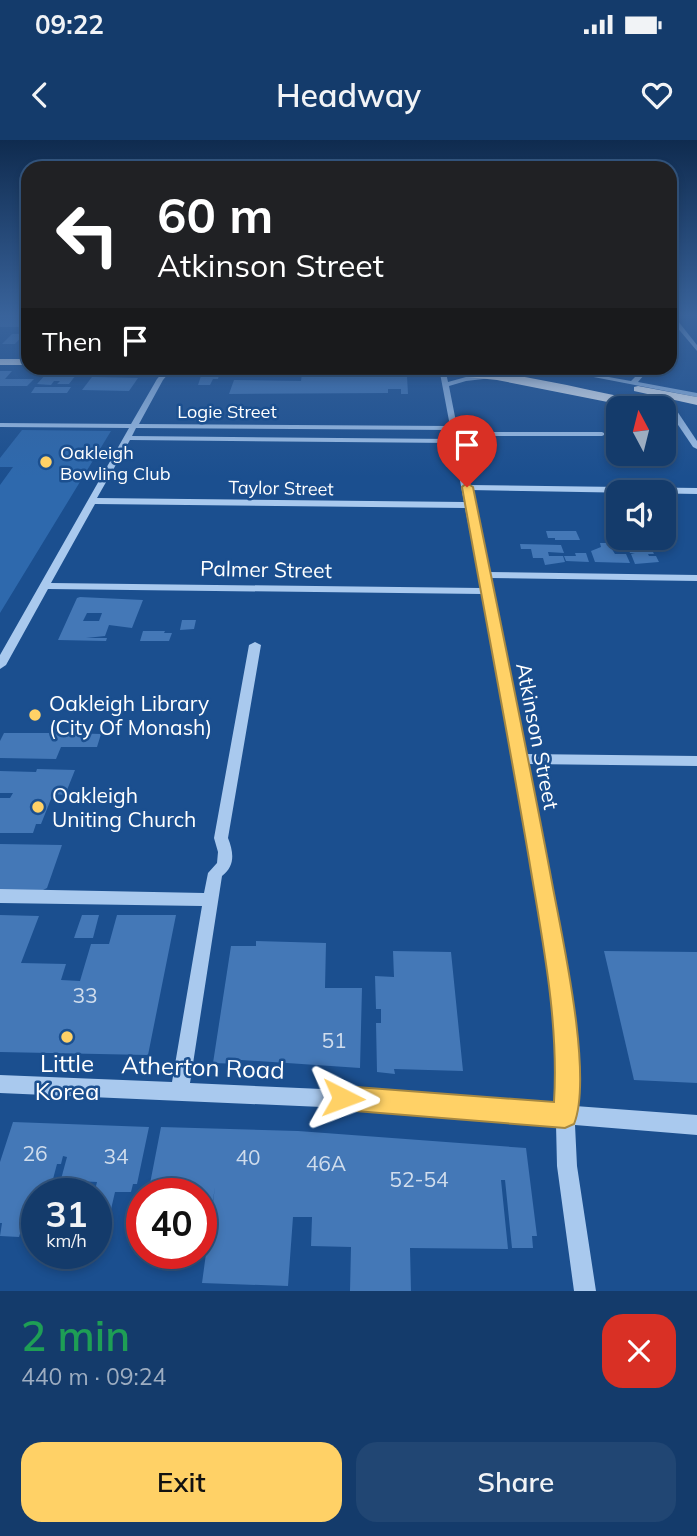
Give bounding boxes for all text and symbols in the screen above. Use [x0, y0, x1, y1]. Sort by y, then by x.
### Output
text: 09:22 [35, 8, 104, 41]
text: Headway [276, 75, 421, 115]
icon: back [21, 76, 59, 114]
icon: heart [638, 76, 676, 114]
text: 60 m [157, 184, 273, 245]
icon: left [42, 189, 133, 280]
text: Atkinson Street [157, 245, 384, 285]
icon: arrive [116, 322, 154, 360]
text: Then [42, 325, 102, 358]
north arrow [606, 396, 676, 466]
map controls [606, 396, 676, 550]
street label: Logie Street [177, 400, 277, 423]
pin [437, 415, 497, 487]
icon: arrive [448, 426, 486, 464]
place label: Oakleigh Bowling Club [60, 441, 170, 485]
marker: Oakleigh Bowling Club [38, 454, 54, 470]
street label: Taylor Street [228, 476, 334, 500]
button: sound [606, 480, 676, 550]
street label: Palmer Street [200, 555, 332, 583]
street label: Atkinson Street [511, 660, 565, 812]
place label: Oakleigh Library (City Of Monash) [49, 690, 212, 740]
marker: Oakleigh Library (City Of Monash) [27, 707, 43, 723]
place label: Oakleigh Uniting Church [52, 782, 196, 832]
marker: Oakleigh Uniting Church [30, 799, 46, 815]
house number: 33 [72, 982, 98, 1008]
house number: 51 [321, 1027, 347, 1053]
marker: Little Korea [59, 1029, 75, 1045]
place label: Little Korea [35, 1048, 99, 1106]
street label: Atherton Road [121, 1049, 285, 1085]
position arrow [306, 1061, 380, 1135]
house number: 26 [22, 1140, 48, 1166]
house number: 34 [103, 1143, 129, 1169]
house number: 40 [235, 1144, 261, 1170]
house number: 46A [306, 1150, 347, 1176]
house number: 52-54 [389, 1166, 449, 1192]
speed limit sign: 40 [126, 1178, 217, 1269]
text: 31 [45, 1192, 88, 1236]
text: km/h [46, 1229, 87, 1252]
text: 2 min [21, 1309, 130, 1362]
button: close [602, 1314, 676, 1388]
text: 440 m · 09:24 [21, 1362, 166, 1391]
button: Exit [21, 1442, 342, 1522]
button: Share [356, 1442, 676, 1522]

